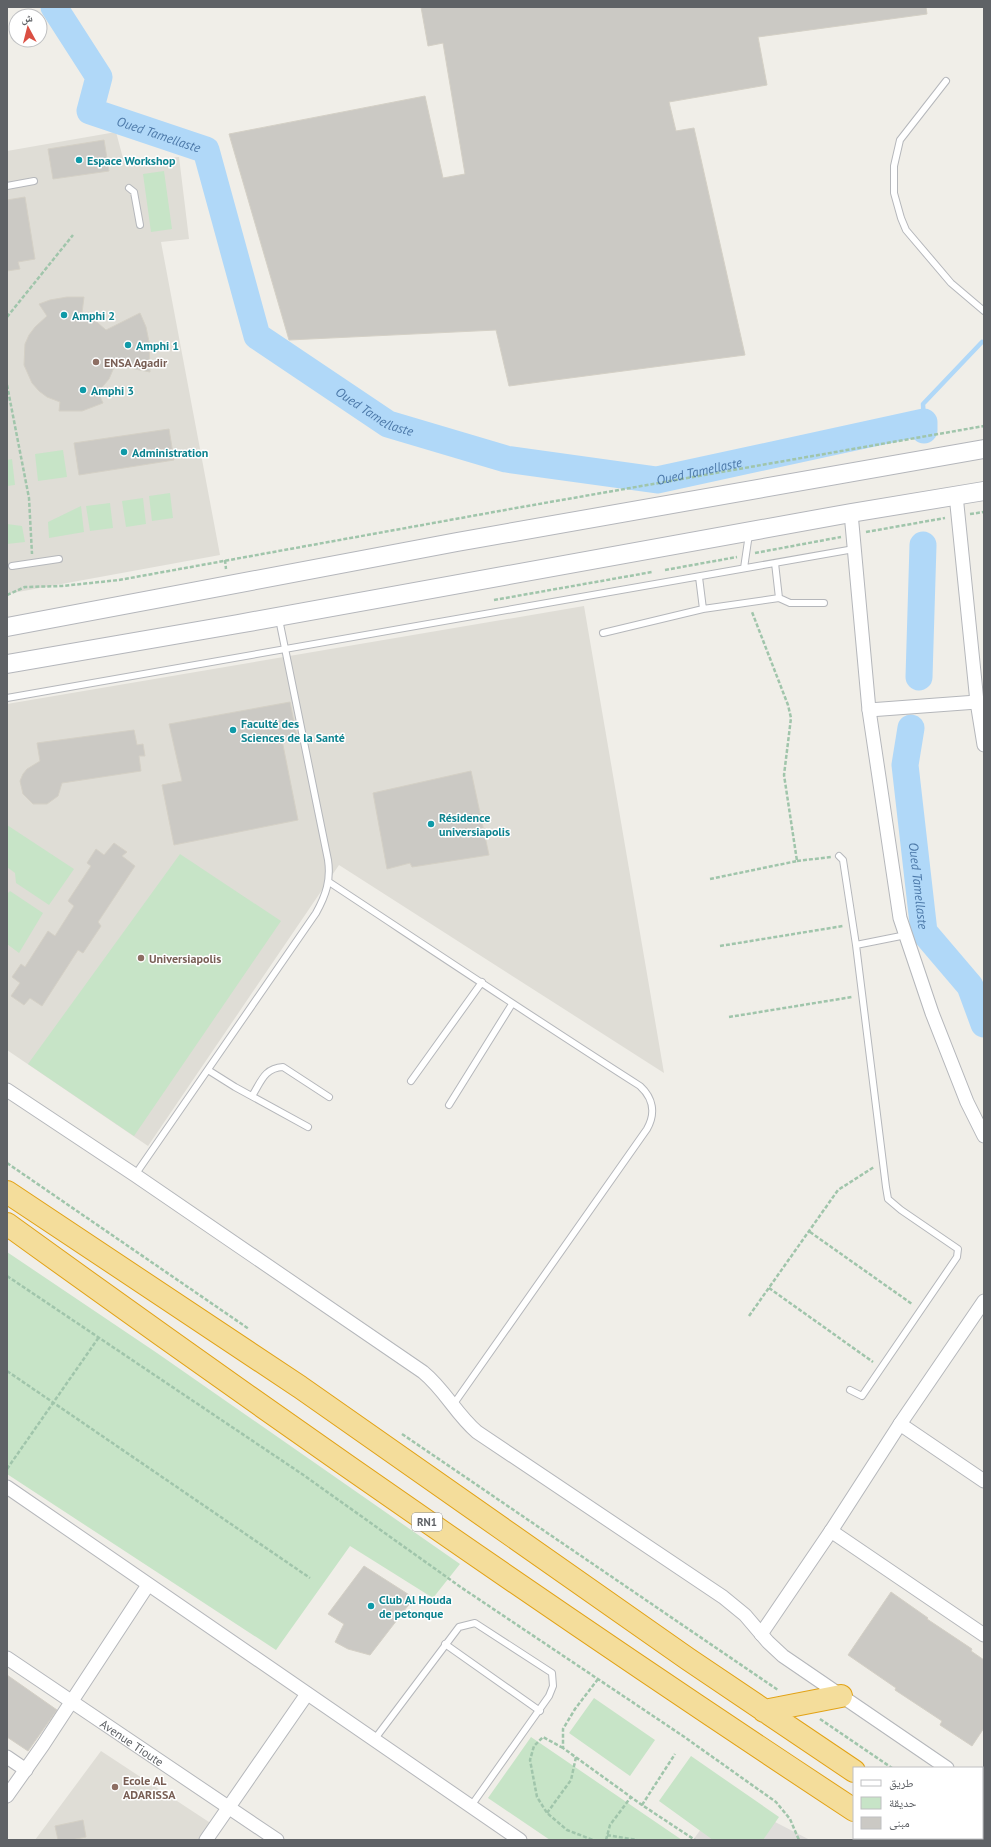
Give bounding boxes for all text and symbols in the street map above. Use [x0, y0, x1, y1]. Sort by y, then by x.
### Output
north arrow [8, 8, 48, 48]
text: ش [20, 10, 34, 27]
water label: Oued Tamellaste [115, 112, 203, 156]
place label: Espace Workshop [87, 153, 176, 168]
marker: Espace Workshop [74, 155, 84, 165]
place label: Amphi 2 [72, 308, 115, 323]
marker: Amphi 2 [59, 310, 69, 320]
place label: Amphi 1 [136, 338, 179, 353]
marker: Amphi 1 [123, 340, 133, 350]
place label: ENSA Agadir [104, 355, 168, 370]
marker: ENSA Agadir [91, 357, 101, 367]
place label: Amphi 3 [91, 383, 134, 398]
water label: Oued Tamellaste [333, 383, 416, 440]
marker: Amphi 3 [78, 385, 88, 395]
place label: Administration [132, 445, 208, 460]
marker: Administration [119, 447, 129, 457]
water label: Oued Tamellaste [655, 453, 744, 488]
place label: Faculté des Sciences de la Santé [241, 716, 345, 745]
marker: Faculté des Sciences de la Santé [228, 725, 238, 735]
place label: Résidence universiapolis [439, 810, 510, 839]
marker: Résidence universiapolis [426, 819, 436, 829]
water label: Oued Tamellaste [905, 841, 932, 930]
place label: Universiapolis [149, 951, 221, 966]
marker: Universiapolis [136, 953, 146, 963]
road number: RN1 [412, 1513, 442, 1531]
place label: Club Al Houda de petonque [379, 1592, 452, 1621]
marker: Club Al Houda de petonque [366, 1601, 376, 1611]
street label: Avenue Tioute [98, 1716, 167, 1769]
legend [853, 1767, 983, 1839]
place label: Ecole AL ADARISSA [123, 1773, 176, 1802]
text: طريق [889, 1775, 914, 1790]
marker: Ecole AL ADARISSA [110, 1782, 120, 1792]
text: حديقة [889, 1795, 917, 1810]
text: مبنى [889, 1815, 910, 1830]

